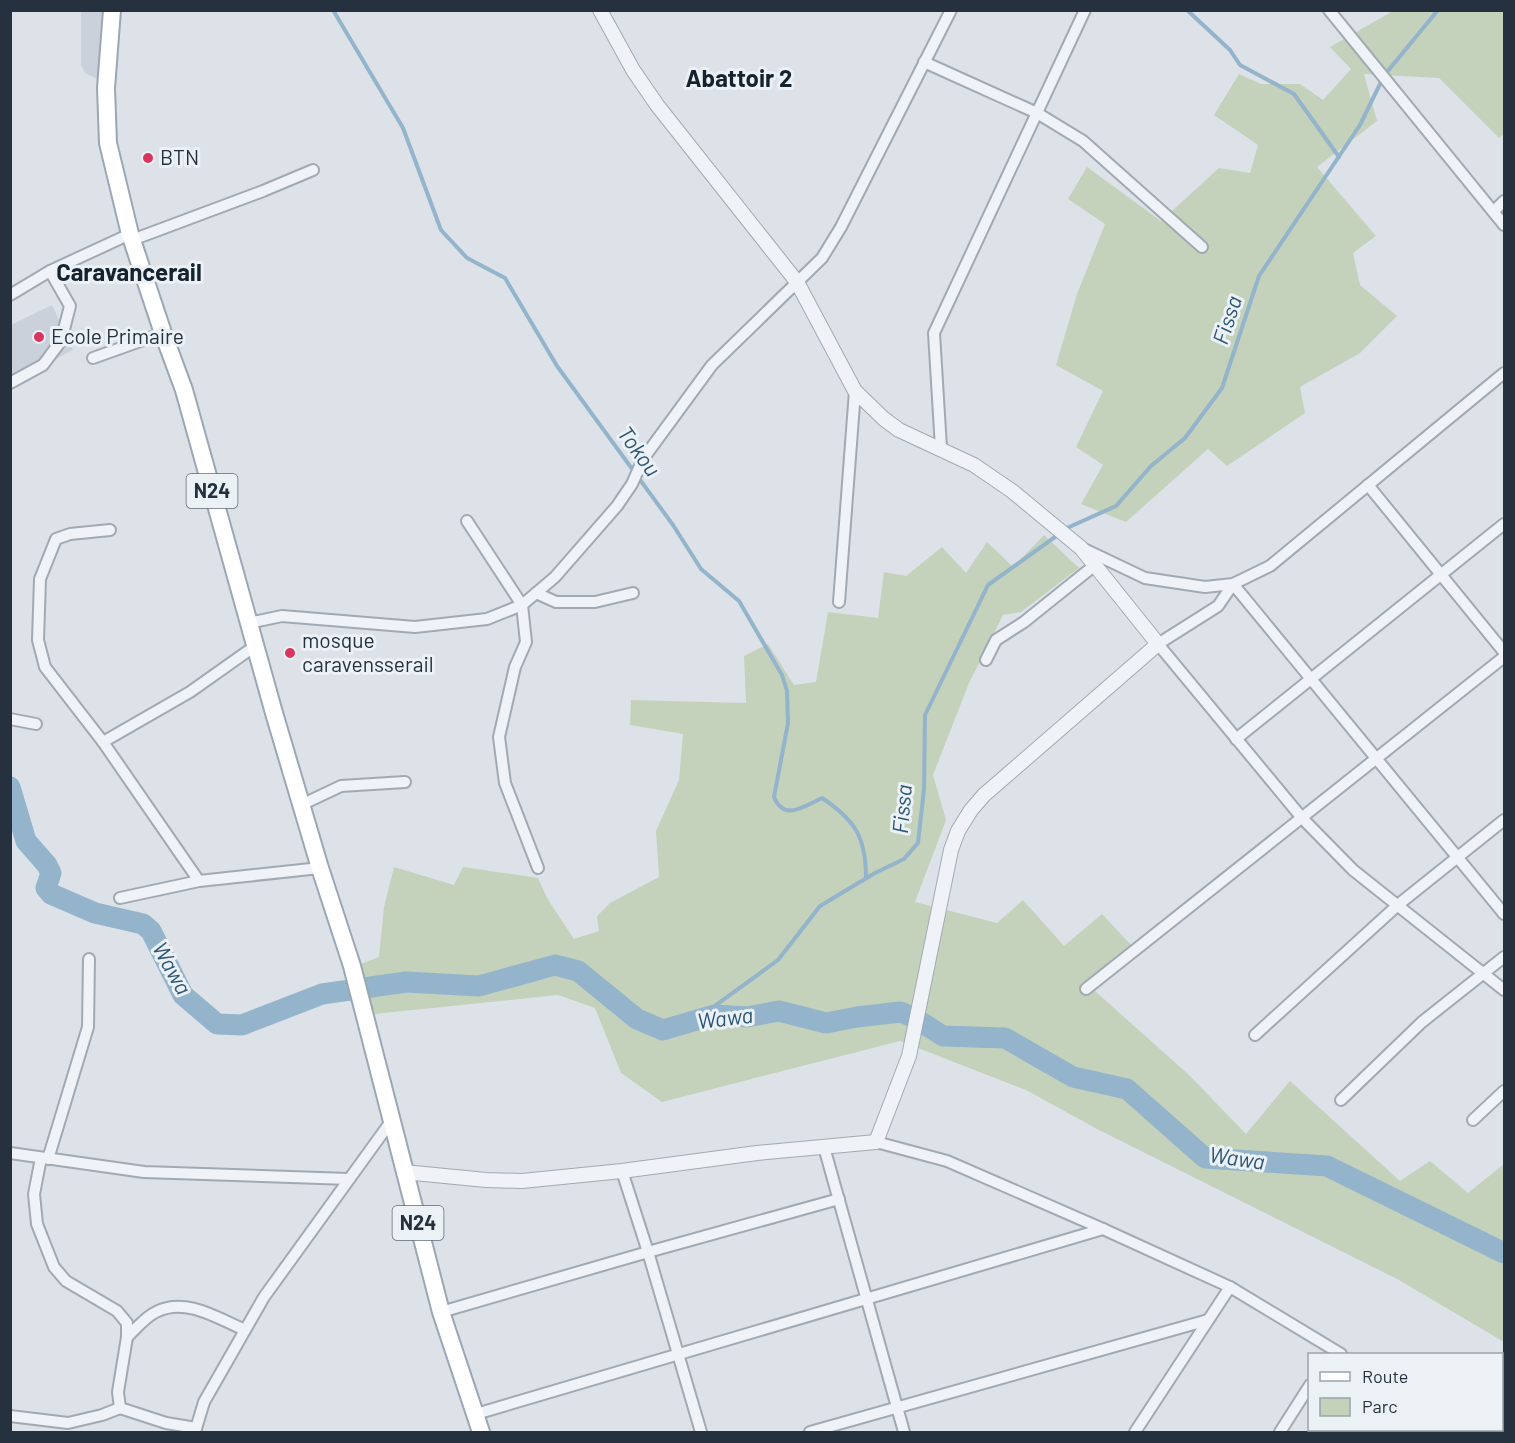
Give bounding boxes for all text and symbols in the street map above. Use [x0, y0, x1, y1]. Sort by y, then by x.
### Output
district label: Abattoir 2 [685, 63, 793, 92]
place label: BTN [160, 144, 199, 169]
marker: BTN [141, 151, 155, 165]
district label: Caravancerail [56, 257, 202, 286]
water label: Fissa [1206, 292, 1246, 347]
place label: Ecole Primaire [51, 323, 184, 348]
marker: Ecole Primaire [32, 330, 46, 344]
water label: Tokou [613, 420, 667, 481]
road number: N24 [186, 474, 238, 508]
place label: mosque caravensserail [302, 627, 434, 676]
marker: mosque caravensserail [283, 646, 297, 660]
water label: Fissa [886, 783, 916, 835]
water label: Wawa [148, 937, 198, 998]
water label: Wawa [696, 1001, 754, 1033]
water label: Wawa [1208, 1140, 1267, 1174]
road number: N24 [392, 1206, 444, 1240]
legend [1308, 1353, 1503, 1431]
text: Route [1362, 1365, 1408, 1387]
text: Parc [1362, 1395, 1398, 1417]

